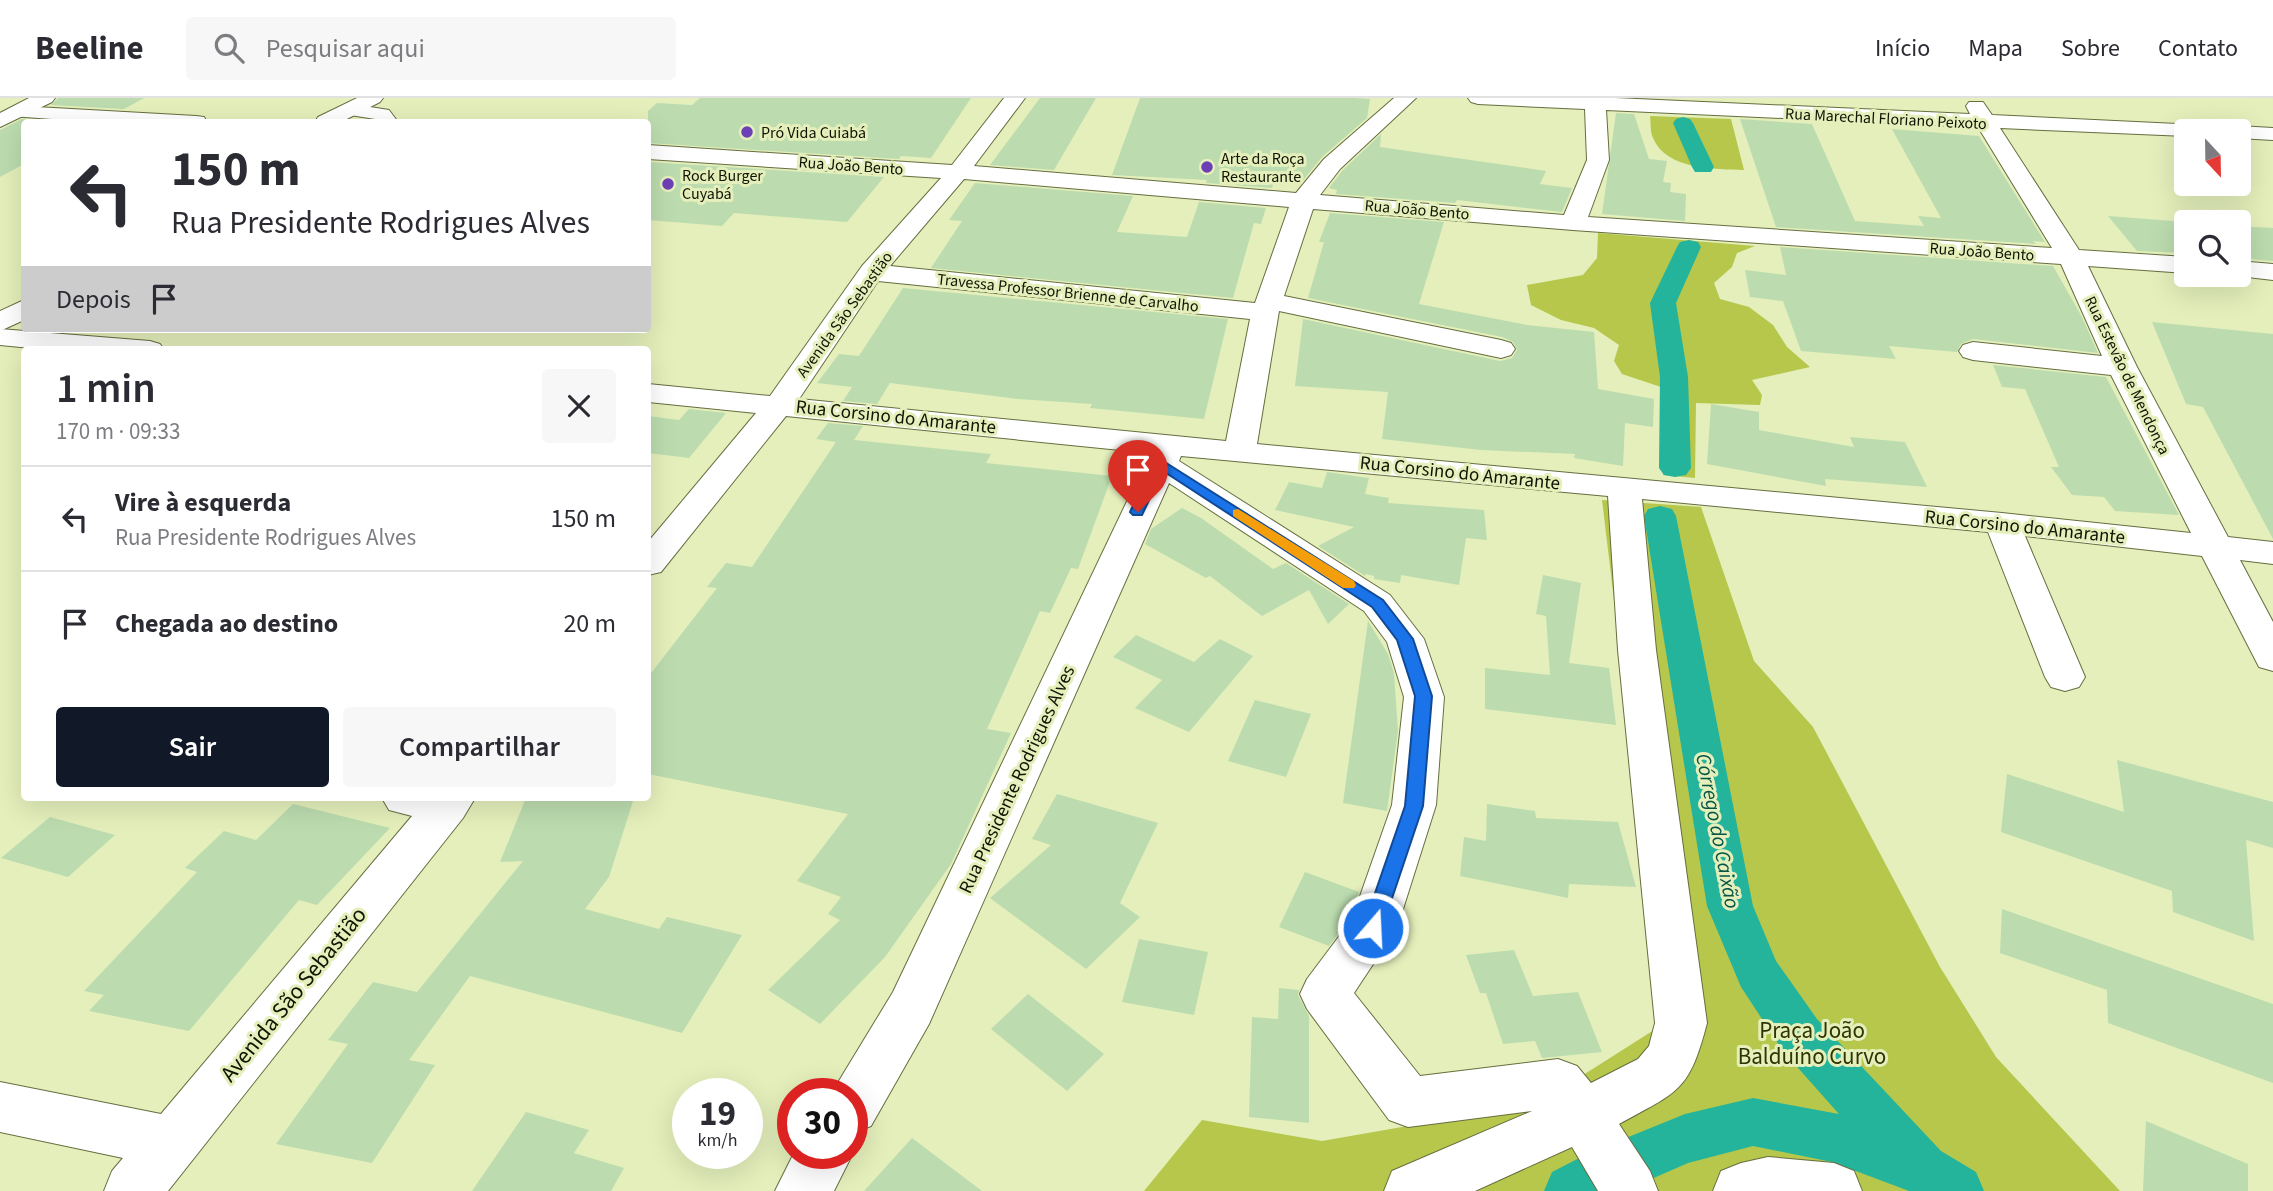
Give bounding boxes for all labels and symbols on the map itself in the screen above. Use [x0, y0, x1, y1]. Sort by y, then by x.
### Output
street label: Rua Marechal Floriano Peixoto [1785, 103, 1987, 135]
north arrow [2174, 119, 2250, 196]
place label: Pró Vida Cuiabá [761, 122, 866, 144]
marker: Pró Vida Cuiabá [739, 124, 755, 140]
place label: Arte da Roça Restaurante [1221, 148, 1305, 188]
street label: Rua João Bento [798, 151, 904, 181]
marker: Arte da Roça Restaurante [1199, 159, 1215, 175]
place label: Rock Burger Cuyabá [682, 165, 763, 205]
marker: Rock Burger Cuyabá [660, 176, 676, 192]
street label: Rua João Bento [1364, 194, 1470, 226]
street label: Rua João Bento [1929, 237, 2035, 267]
street label: Avenida São Sebastião [792, 247, 898, 382]
street label: Travessa Professor Brienne de Carvalho [936, 268, 1200, 318]
street label: Rua Estevão de Mendonça [2079, 292, 2175, 458]
street label: Rua Corsino do Amarante [794, 394, 997, 441]
pin [1108, 440, 1168, 512]
street label: Rua Corsino do Amarante [1358, 450, 1561, 497]
street label: Rua Corsino do Amarante [1923, 504, 2126, 551]
street label: Rua Presidente Rodrigues Alves [953, 661, 1082, 898]
water label: Córrego do Caixão [1688, 751, 1748, 911]
position arrow [1336, 891, 1410, 965]
street label: Avenida São Sebastião [212, 900, 374, 1089]
park label: Praça João Balduíno Curvo [1738, 1014, 1886, 1073]
speed limit sign: 30 [777, 1078, 868, 1169]

